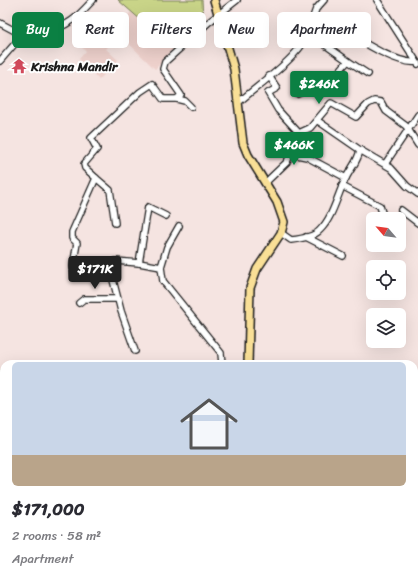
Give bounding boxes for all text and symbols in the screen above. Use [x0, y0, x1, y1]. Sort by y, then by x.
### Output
chip: Buy [12, 12, 64, 48]
chip: Rent [72, 12, 129, 48]
chip: Filters [137, 12, 206, 48]
chip: New [214, 12, 269, 48]
chip: Apartment [277, 12, 371, 48]
place label: Krishna Mandir [30, 55, 119, 78]
temple icon: Krishna Mandir [10, 57, 28, 75]
pin: $246K [291, 71, 347, 105]
text: $246K [299, 72, 339, 95]
pin: $466K [266, 132, 322, 166]
text: $466K [274, 133, 314, 156]
north arrow [366, 212, 406, 252]
map controls [366, 212, 406, 348]
pin: $171K [67, 256, 123, 290]
text: $171K [77, 257, 113, 280]
button: locate [366, 260, 406, 300]
button: layers [366, 308, 406, 348]
icon: home [173, 388, 245, 460]
text: $171,000 [12, 494, 85, 524]
text: 2 rooms · 58 m² [12, 524, 101, 547]
text: Apartment [12, 547, 73, 570]

